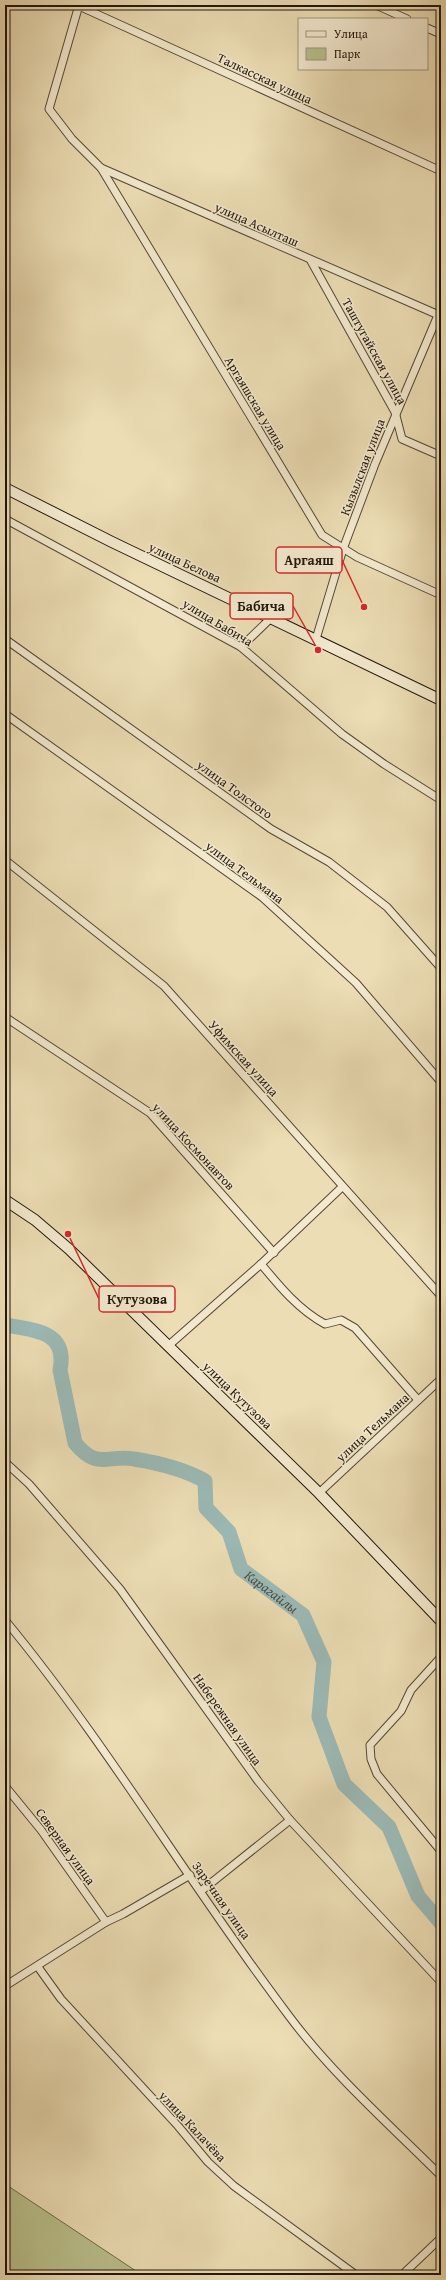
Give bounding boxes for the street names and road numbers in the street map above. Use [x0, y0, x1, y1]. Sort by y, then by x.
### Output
street label: Талкасская улица [214, 48, 316, 109]
street label: улица Асылташ [211, 197, 302, 252]
street label: Таштугайская улица [337, 295, 412, 409]
street label: Аргаяшская улица [220, 353, 292, 454]
street label: Кызылская улица [335, 415, 390, 518]
street label: улица Белова [145, 537, 225, 588]
street label: улица Бабича [178, 593, 257, 651]
street label: улица Толстого [192, 755, 277, 824]
street label: улица Тельмана [201, 836, 289, 909]
street label: Уфимская улица [204, 1016, 284, 1101]
street label: улица Космонавтов [147, 1098, 239, 1194]
street label: улица Кутузова [198, 1356, 277, 1434]
street label: улица Тельмана [331, 1388, 414, 1467]
street label: Набережная улица [189, 1669, 267, 1770]
street label: Северная улица [31, 1804, 100, 1889]
street label: Заречная улица [188, 1857, 256, 1944]
street label: улица Калачёва [154, 2086, 231, 2167]

